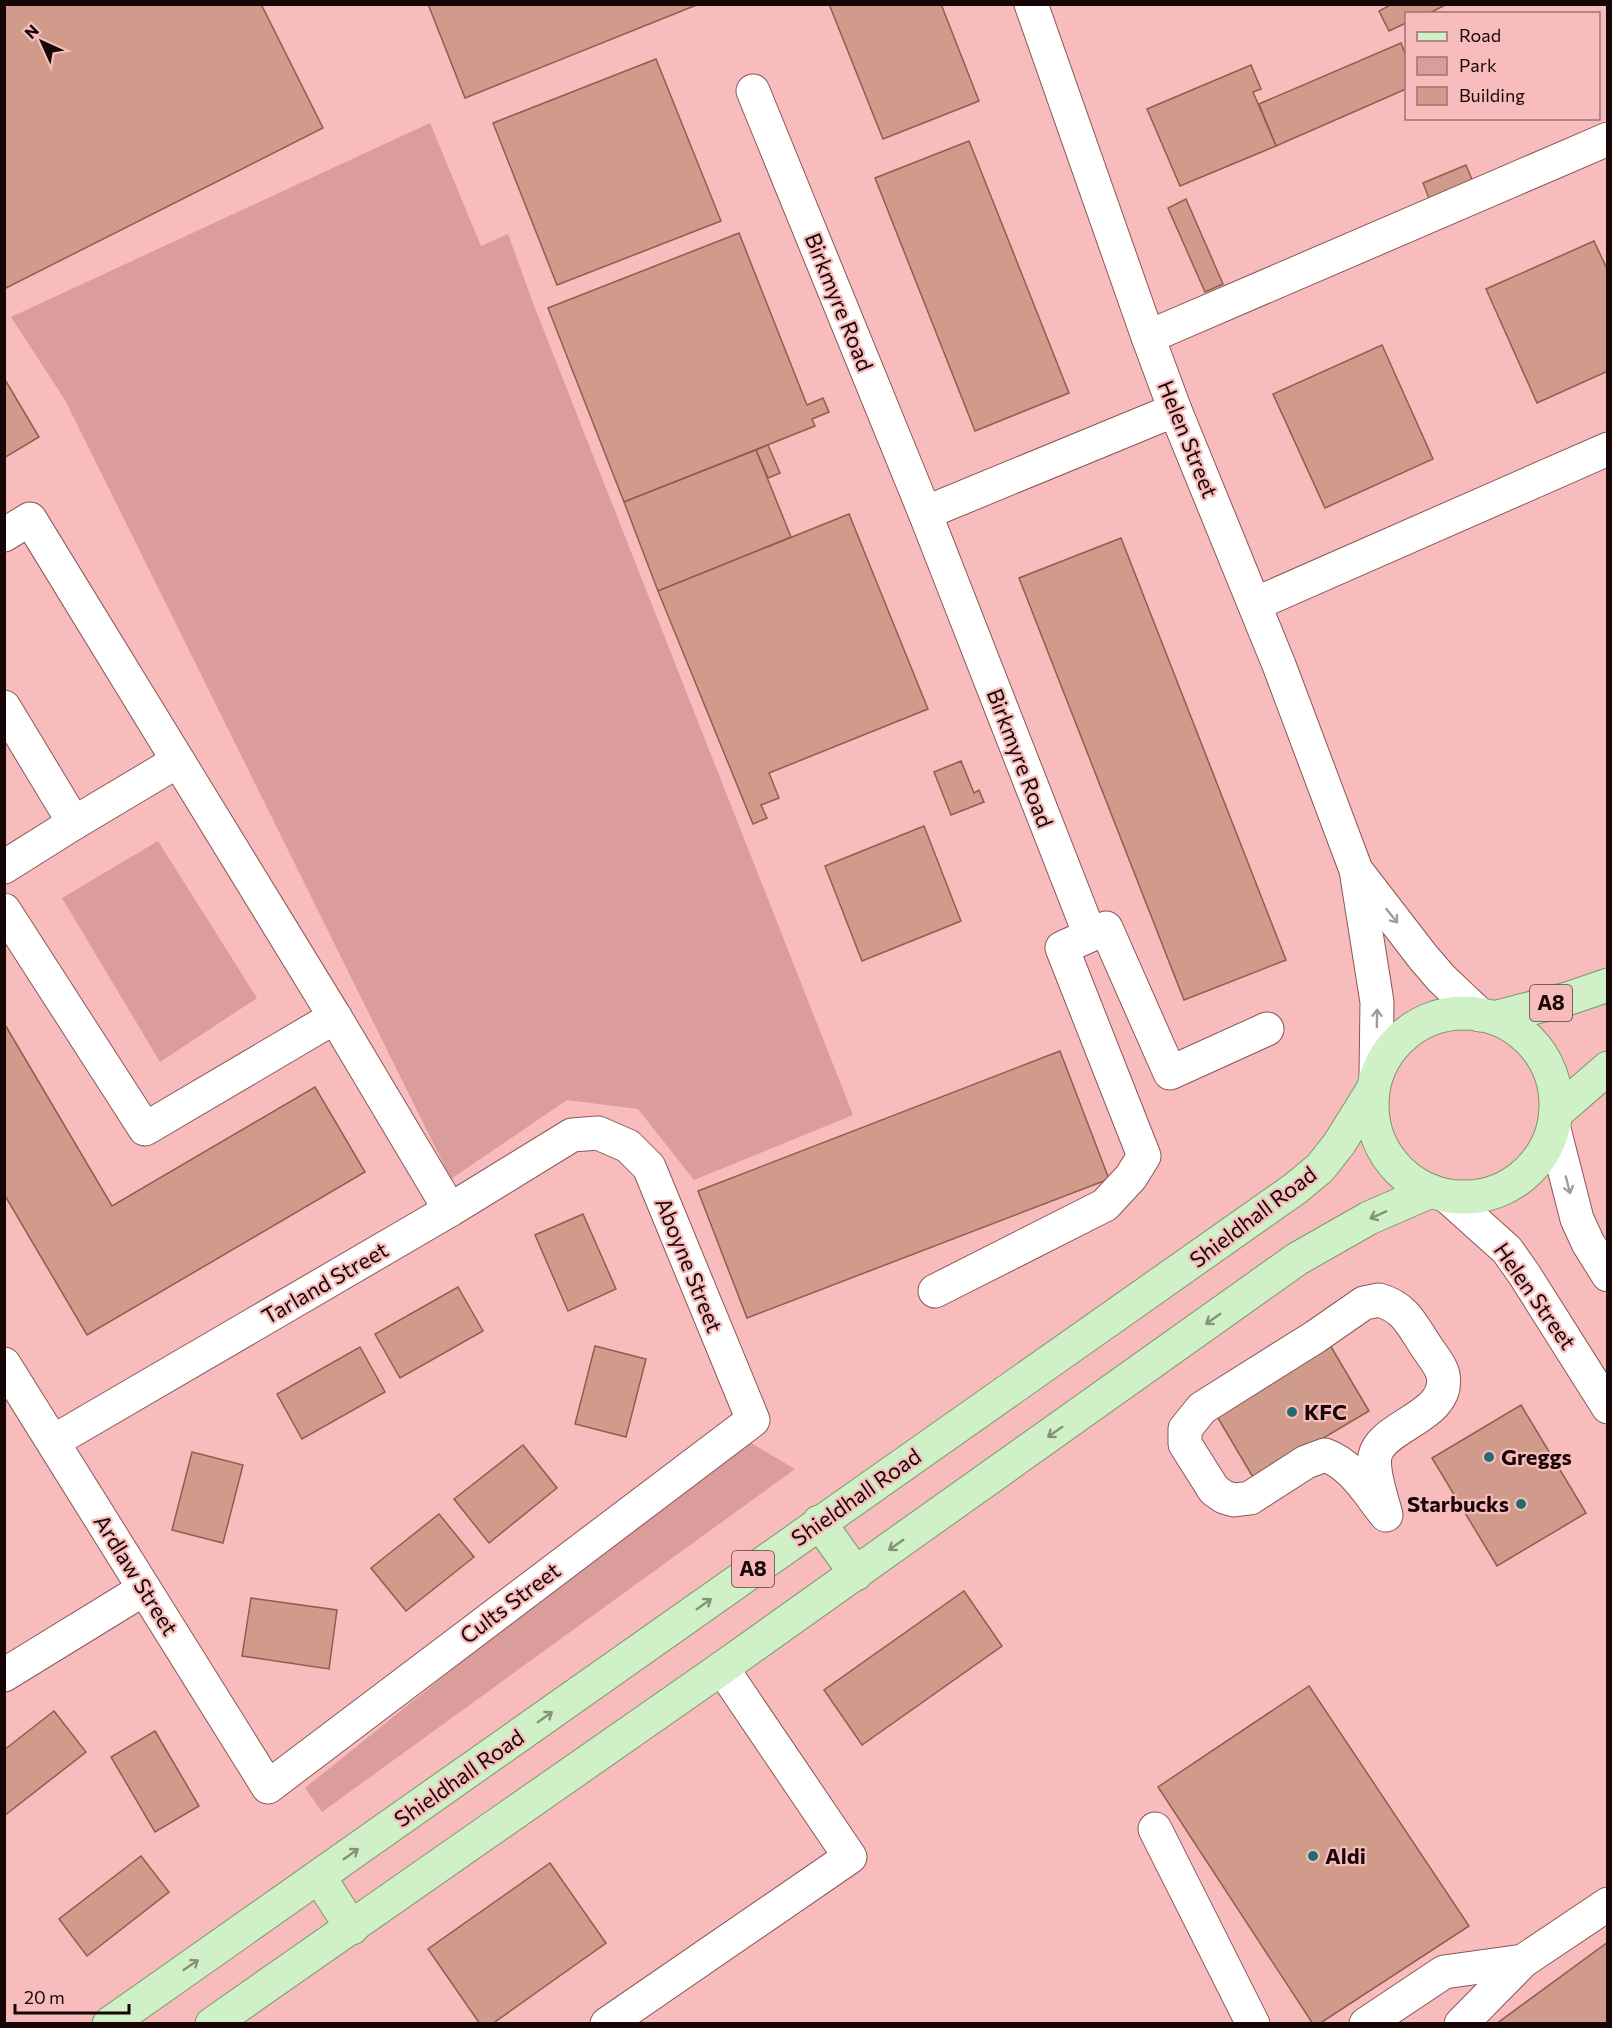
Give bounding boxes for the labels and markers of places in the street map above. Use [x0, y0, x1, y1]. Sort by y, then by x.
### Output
place label: KFC [1304, 1398, 1347, 1425]
marker: KFC [1285, 1405, 1299, 1419]
place label: Greggs [1501, 1443, 1572, 1470]
marker: Greggs [1482, 1450, 1496, 1464]
place label: Starbucks [1407, 1490, 1509, 1517]
marker: Starbucks [1514, 1497, 1528, 1511]
place label: Aldi [1325, 1842, 1366, 1869]
marker: Aldi [1306, 1849, 1320, 1863]

